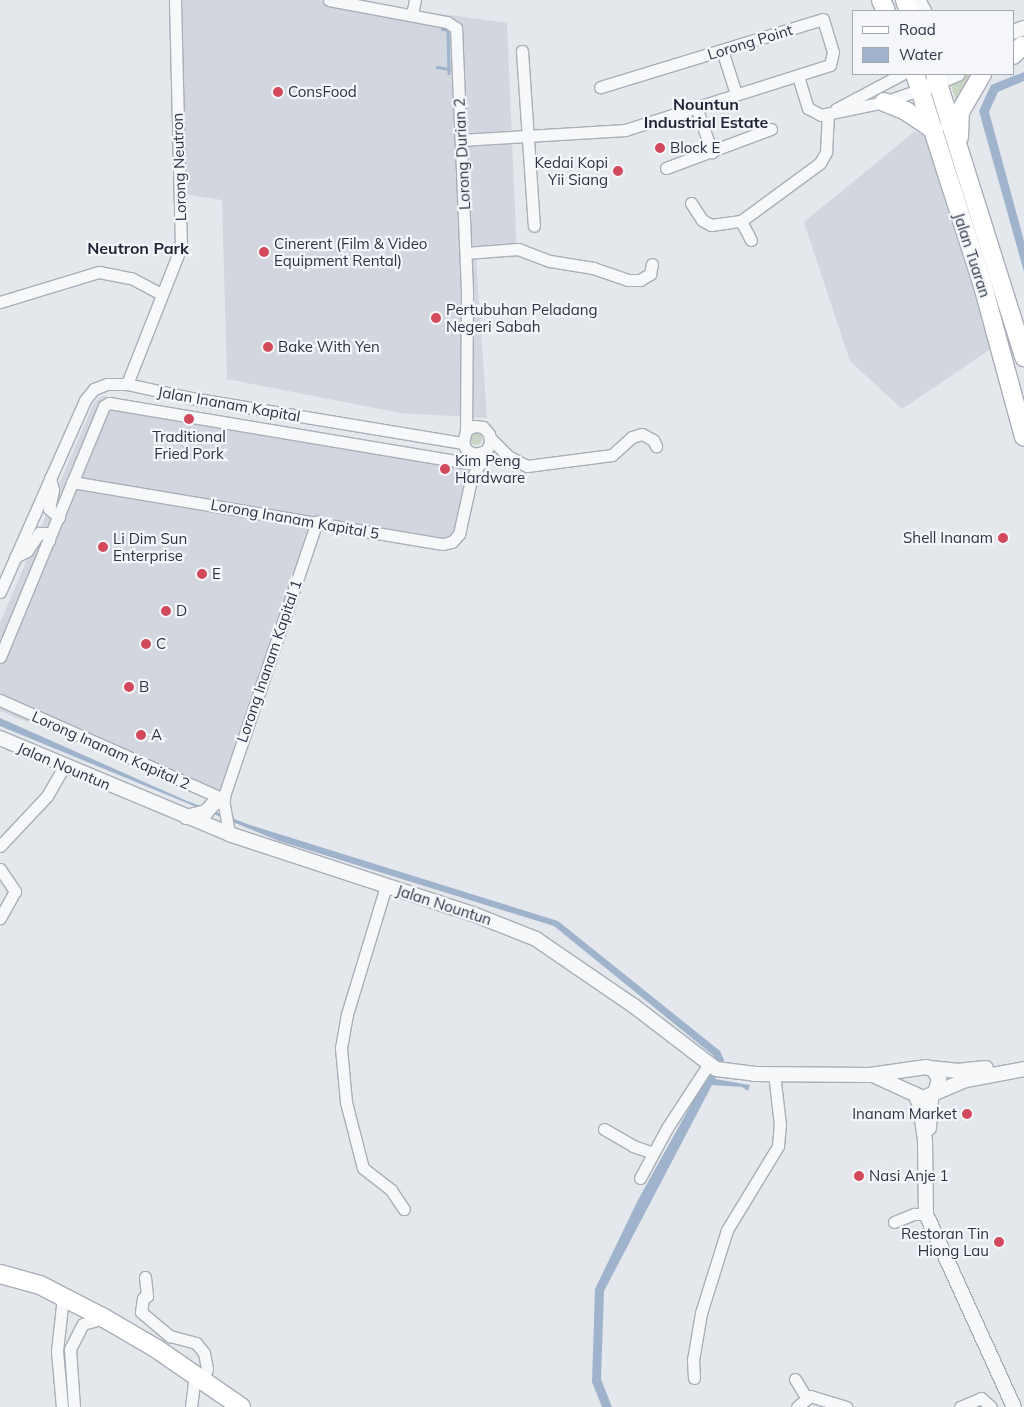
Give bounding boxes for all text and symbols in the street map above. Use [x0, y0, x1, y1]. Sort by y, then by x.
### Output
legend [852, 10, 1014, 75]
text: Road [899, 20, 936, 39]
street label: Lorong Point [705, 21, 795, 63]
text: Water [899, 45, 943, 64]
place label: ConsFood [288, 83, 357, 101]
marker: ConsFood [272, 86, 284, 98]
district label: Nountun Industrial Estate [644, 94, 768, 132]
street label: Lorong Durian 2 [450, 98, 474, 210]
street label: Lorong Neutron [168, 113, 190, 221]
place label: Block E [670, 139, 720, 157]
marker: Block E [654, 142, 666, 154]
place label: Kedai Kopi Yii Siang [535, 153, 608, 188]
marker: Kedai Kopi Yii Siang [612, 165, 624, 177]
street label: Jalan Tuaran [950, 210, 994, 300]
place label: Cinerent (Film & Video Equipment Rental) [274, 234, 427, 269]
district label: Neutron Park [87, 238, 189, 258]
marker: Cinerent (Film & Video Equipment Rental) [258, 246, 270, 258]
place label: Pertubuhan Peladang Negeri Sabah [446, 300, 597, 335]
marker: Pertubuhan Peladang Negeri Sabah [430, 312, 442, 324]
place label: Bake With Yen [278, 338, 380, 356]
marker: Bake With Yen [262, 341, 274, 353]
street label: Jalan Inanam Kapital [156, 383, 302, 425]
marker: Traditional Fried Pork [183, 413, 195, 425]
place label: Traditional Fried Pork [152, 427, 226, 462]
place label: Kim Peng Hardware [455, 451, 525, 486]
marker: Kim Peng Hardware [439, 463, 451, 475]
street label: Lorong Inanam Kapital 5 [209, 495, 381, 543]
place label: Li Dim Sun Enterprise [113, 529, 187, 564]
place label: Shell Inanam [903, 529, 993, 547]
marker: Shell Inanam [997, 532, 1009, 544]
marker: Li Dim Sun Enterprise [97, 541, 109, 553]
place label: E [212, 565, 221, 583]
marker: E [196, 568, 208, 580]
street label: Lorong Inanam Kapital 1 [233, 577, 305, 745]
place label: D [176, 602, 187, 620]
marker: D [160, 605, 172, 617]
place label: C [156, 635, 166, 653]
marker: C [140, 638, 152, 650]
place label: B [139, 678, 149, 696]
marker: B [123, 681, 135, 693]
street label: Lorong Inanam Kapital 2 [29, 707, 193, 793]
place label: A [151, 726, 162, 744]
marker: A [135, 729, 147, 741]
street label: Jalan Nountun [15, 738, 113, 794]
street label: Jalan Nountun [394, 881, 494, 929]
place label: Inanam Market [852, 1105, 957, 1123]
marker: Inanam Market [961, 1108, 973, 1120]
place label: Nasi Anje 1 [869, 1167, 949, 1185]
marker: Nasi Anje 1 [853, 1170, 865, 1182]
place label: Restoran Tin Hiong Lau [901, 1224, 989, 1259]
marker: Restoran Tin Hiong Lau [993, 1236, 1005, 1248]

